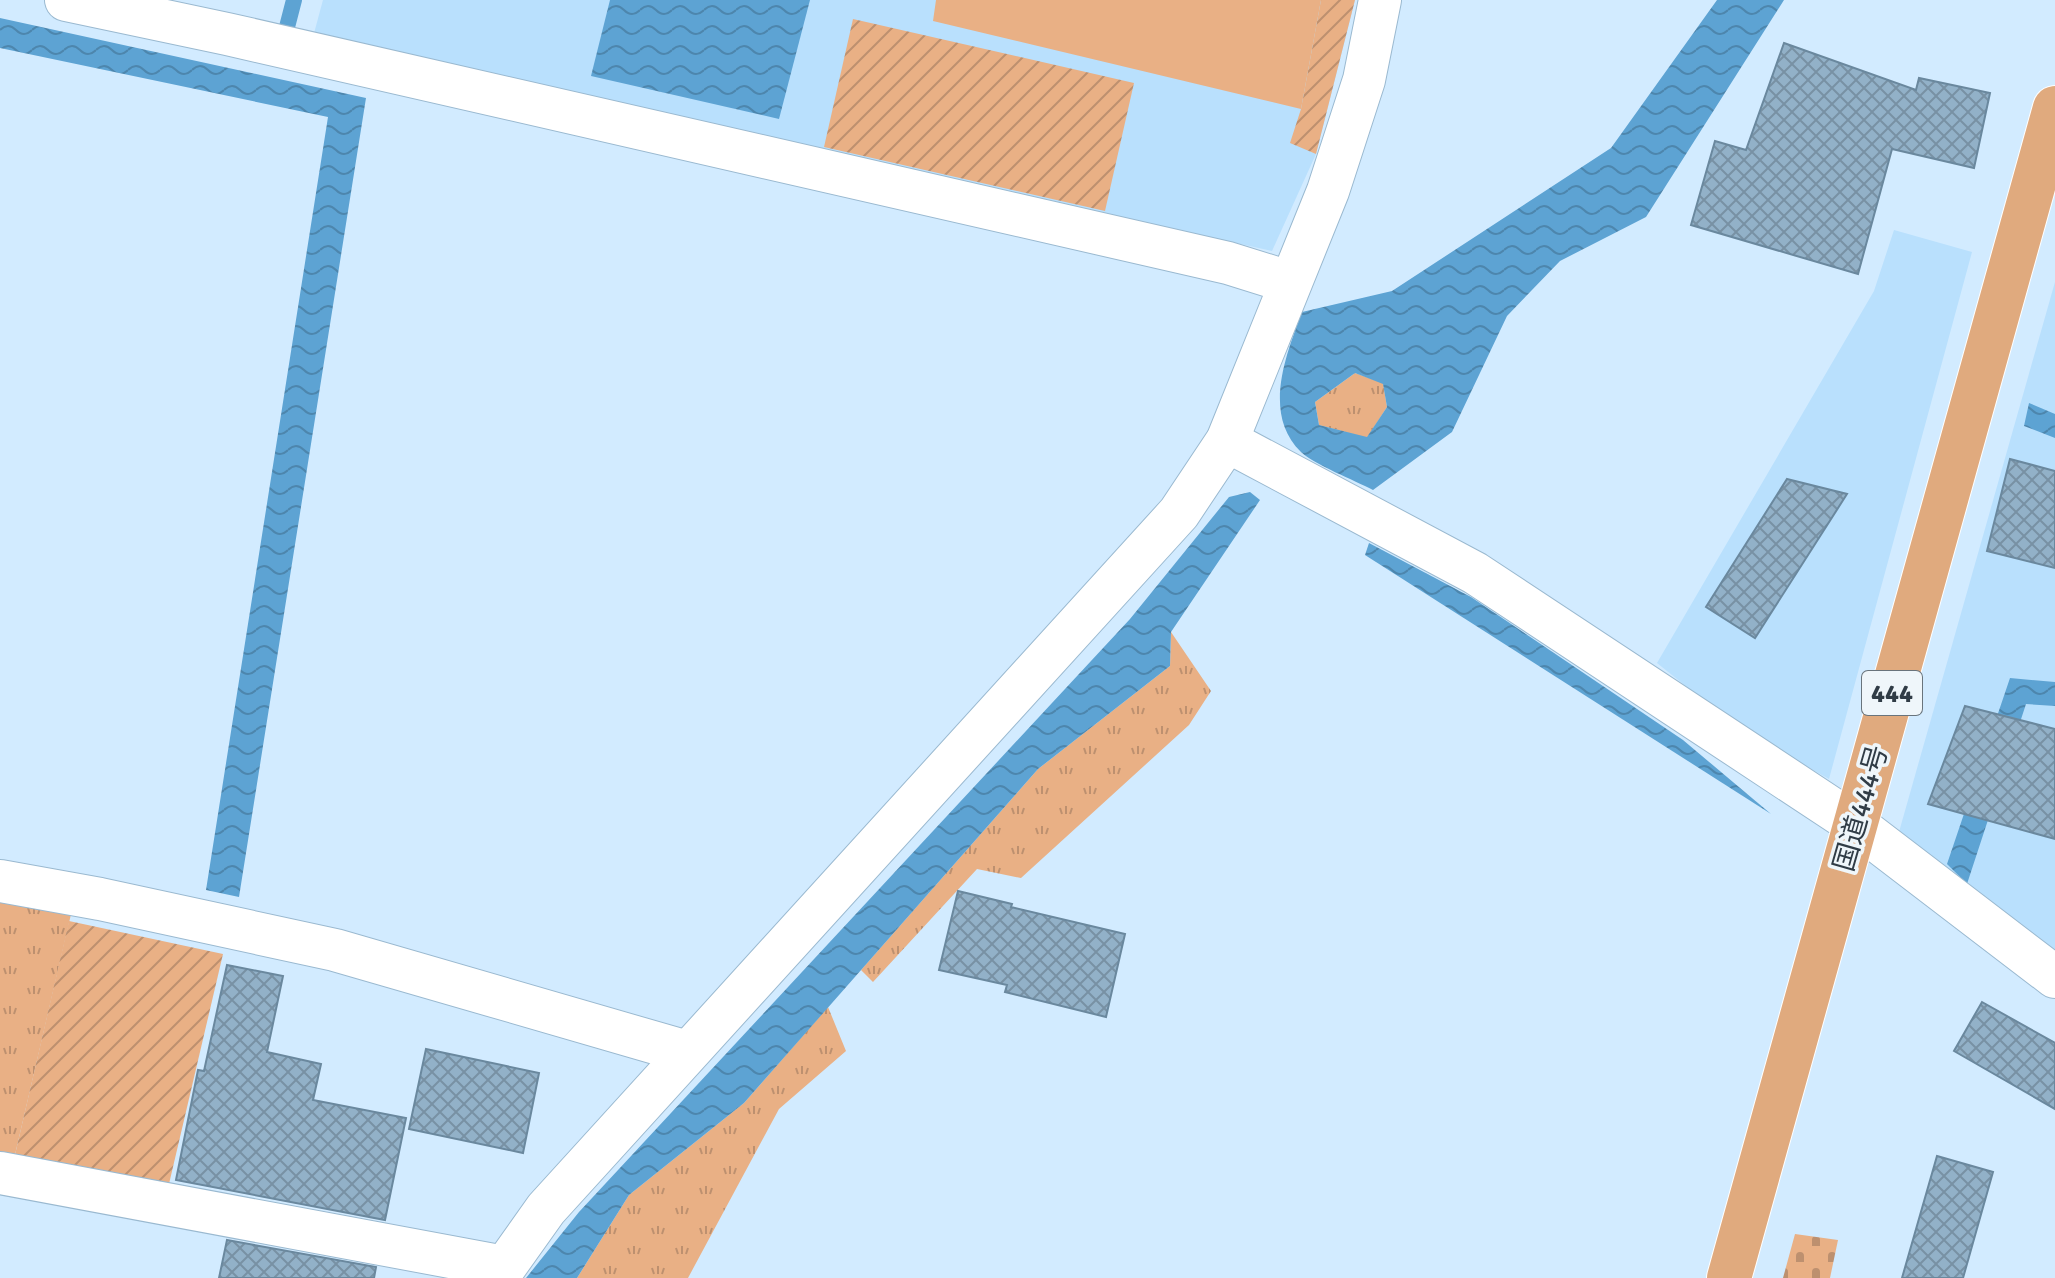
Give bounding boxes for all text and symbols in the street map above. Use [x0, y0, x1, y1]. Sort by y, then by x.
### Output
road number: 444 [1862, 671, 1922, 715]
street label: 国道444号 [1827, 741, 1895, 875]

